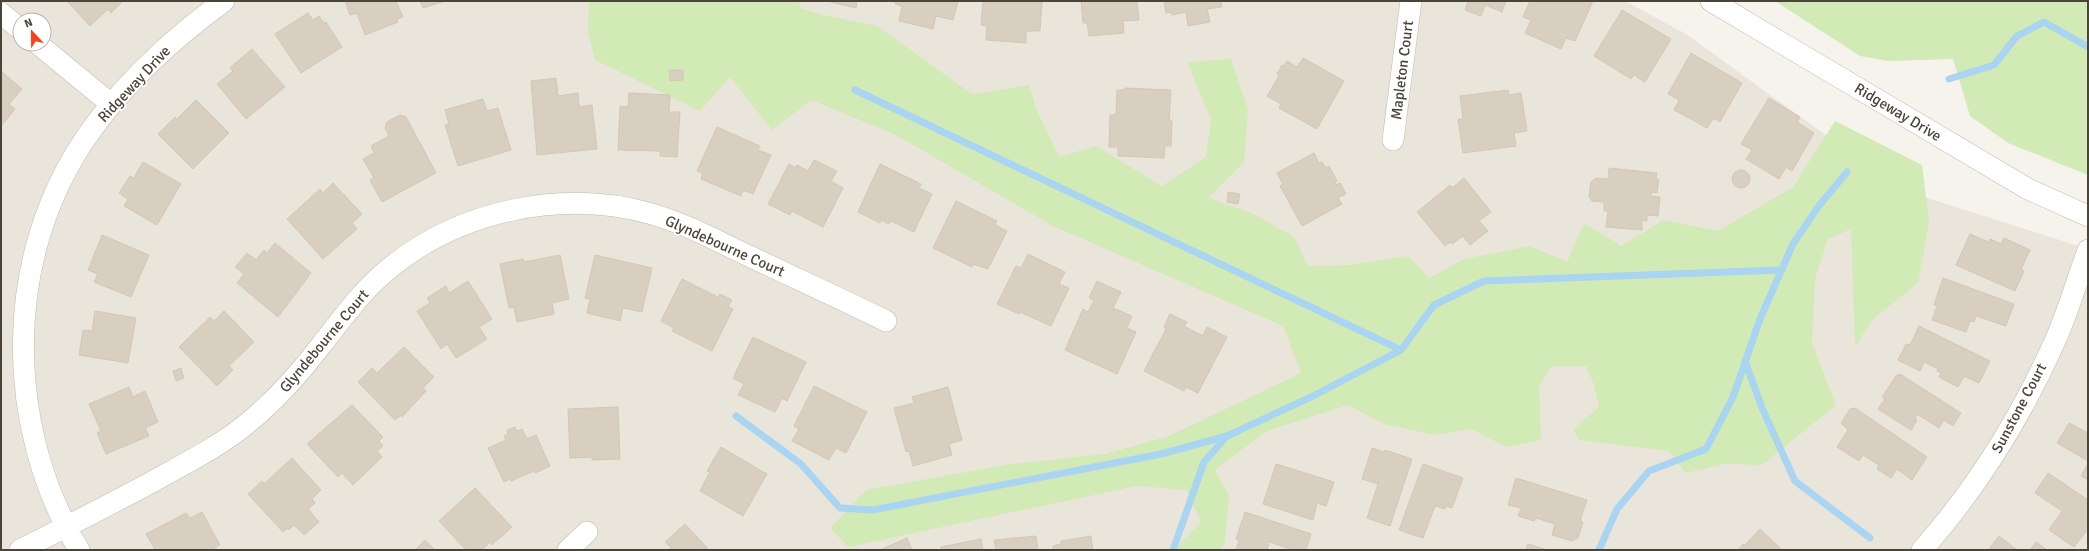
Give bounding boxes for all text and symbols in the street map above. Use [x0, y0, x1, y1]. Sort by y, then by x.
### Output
north arrow [12, 12, 52, 52]
text: N [22, 16, 34, 31]
street label: Mapleton Court [1387, 19, 1417, 121]
street label: Ridgeway Drive [94, 42, 174, 126]
street label: Ridgeway Drive [1851, 79, 1945, 145]
street label: Glyndebourne Court [662, 212, 788, 280]
street label: Glyndebourne Court [276, 286, 372, 396]
street label: Sunstone Court [1988, 360, 2050, 456]

